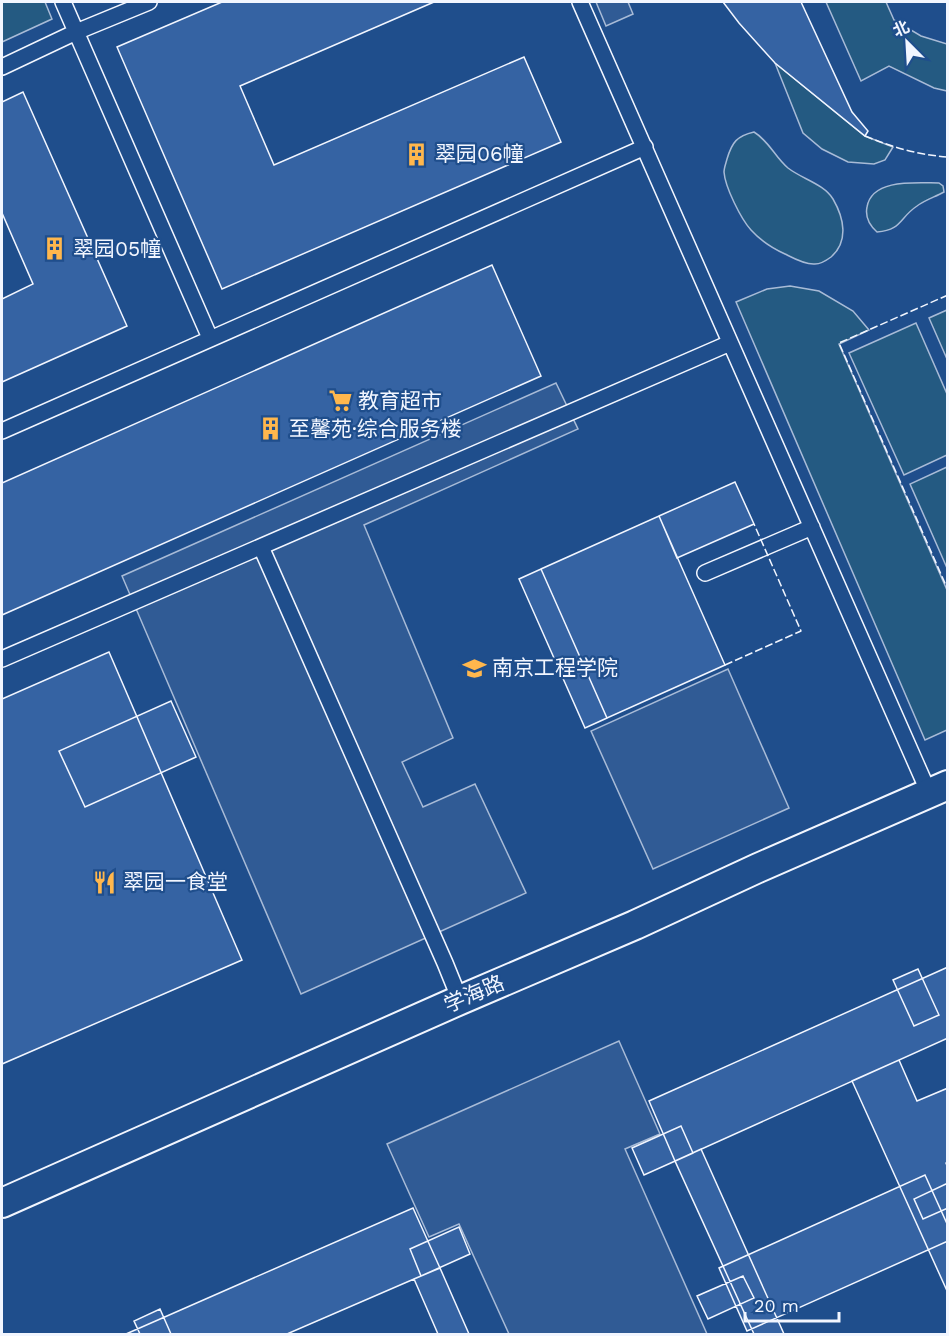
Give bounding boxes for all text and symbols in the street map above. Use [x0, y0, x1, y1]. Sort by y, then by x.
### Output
north arrow [877, 12, 937, 72]
text: 北 [890, 17, 912, 41]
building icon: 翠园06幢 [404, 141, 430, 167]
place label: 翠园06幢 [435, 141, 524, 166]
building icon: 翠园05幢 [42, 236, 68, 262]
place label: 翠园05幢 [73, 236, 161, 261]
supermarket icon: 教育超市 [327, 388, 353, 414]
place label: 教育超市 [358, 388, 442, 413]
building icon: 至馨苑·综合服务楼 [258, 416, 284, 442]
place label: 至馨苑·综合服务楼 [289, 416, 462, 441]
school or university icon: 南京工程学院 [461, 655, 487, 681]
place label: 南京工程学院 [492, 655, 618, 680]
restaurant icon: 翠园一食堂 [92, 869, 118, 895]
place label: 翠园一食堂 [123, 869, 228, 894]
street label: 学海路 [440, 970, 508, 1017]
scale bar [745, 1285, 840, 1323]
text: 20 m [754, 1295, 799, 1316]

